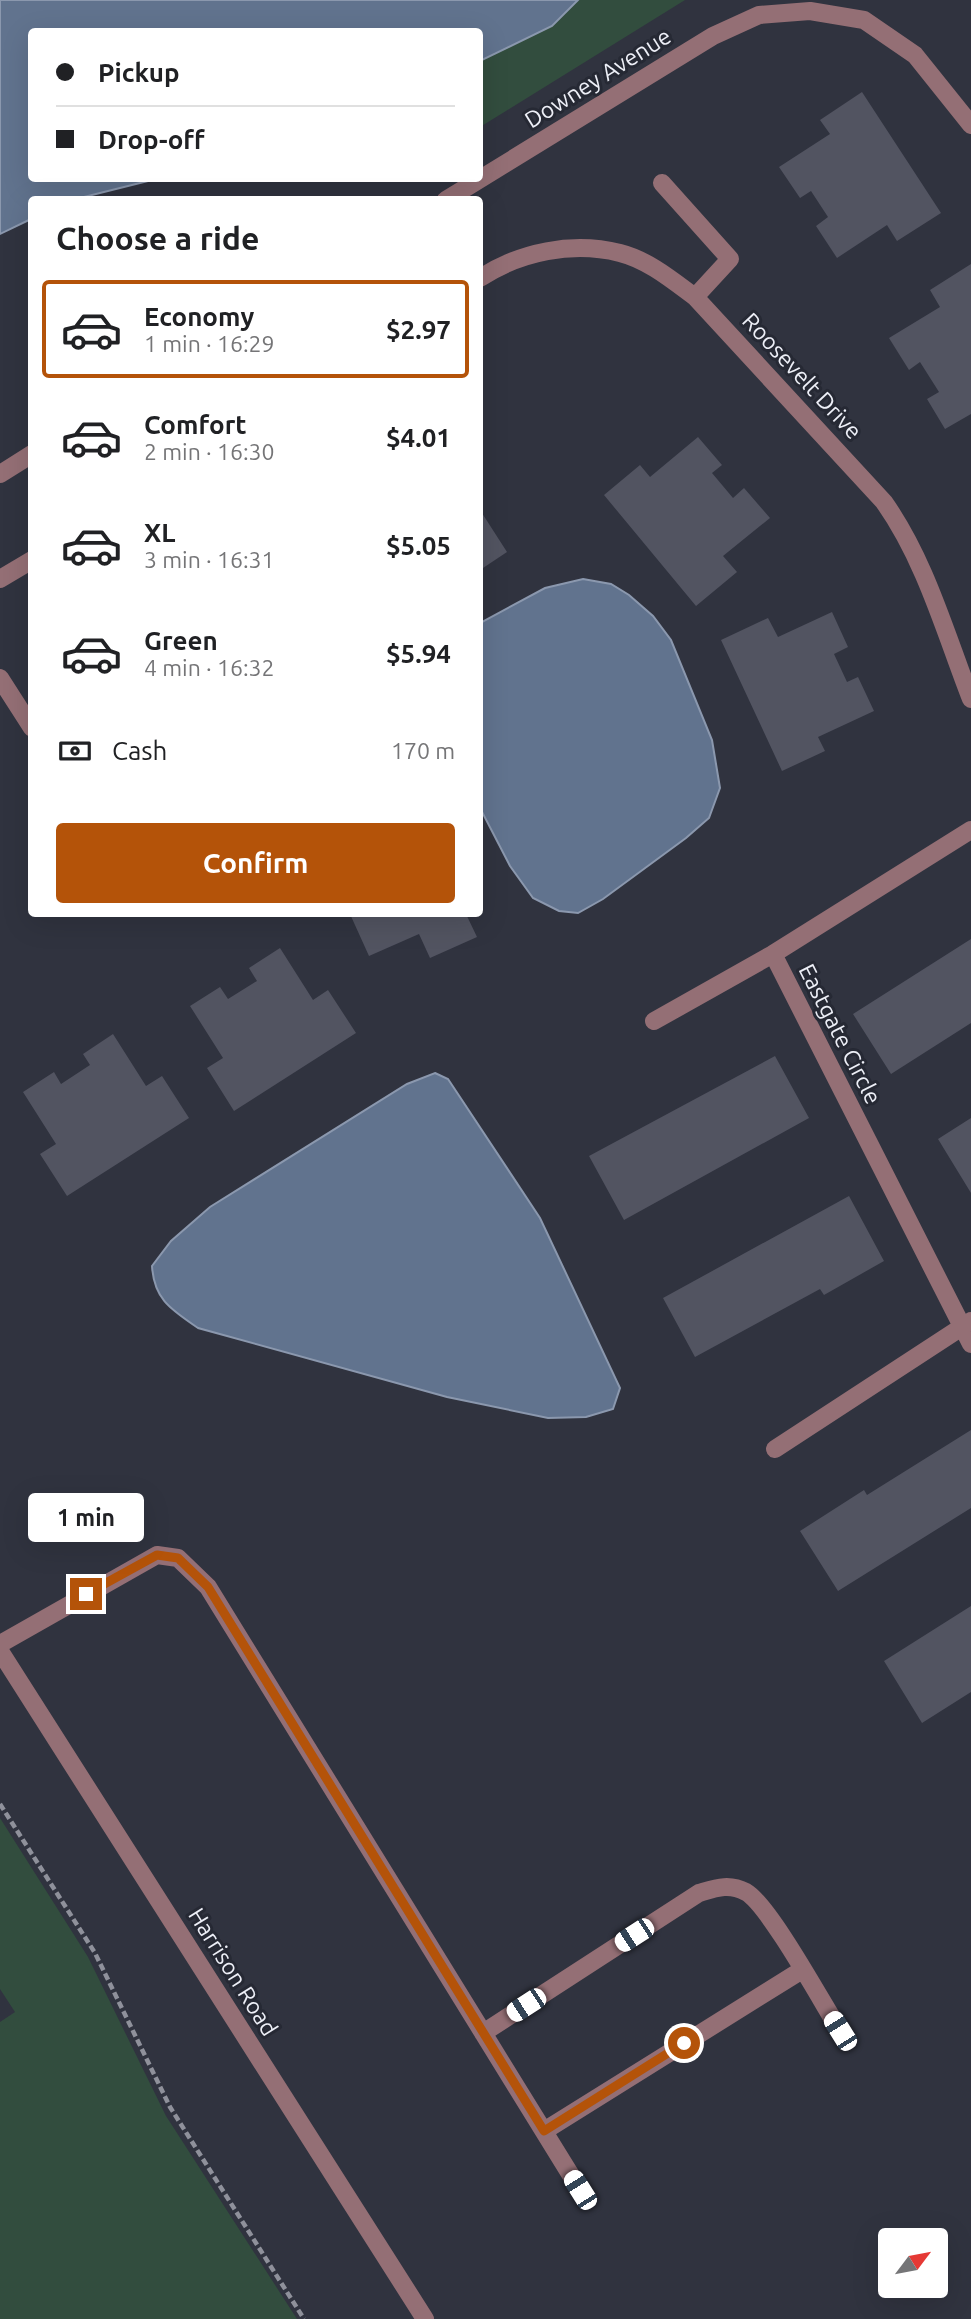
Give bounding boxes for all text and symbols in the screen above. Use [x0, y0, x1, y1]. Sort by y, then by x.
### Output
street label: Downey Avenue [520, 23, 675, 132]
text: Pickup [98, 58, 180, 87]
text: Drop-off [98, 125, 205, 154]
text: Choose a ride [56, 220, 259, 256]
icon: car [60, 298, 123, 361]
text: Economy [144, 302, 254, 331]
street label: Roosevelt Drive [738, 308, 867, 444]
text: $2.97 [386, 315, 451, 344]
text: 1 min · 16:29 [144, 331, 275, 356]
icon: car [60, 406, 123, 469]
text: Comfort [144, 410, 247, 439]
text: $4.01 [386, 423, 451, 452]
text: 2 min · 16:30 [144, 439, 275, 464]
icon: car [60, 514, 123, 577]
text: XL [144, 518, 175, 547]
text: $5.05 [386, 531, 451, 560]
text: 3 min · 16:31 [144, 547, 275, 572]
icon: car [60, 622, 123, 685]
text: Green [144, 626, 218, 655]
text: $5.94 [386, 639, 451, 668]
text: 4 min · 16:32 [144, 655, 275, 680]
icon: cash [56, 732, 94, 770]
text: Cash [112, 736, 167, 765]
text: 170 m [391, 738, 455, 763]
button: Confirm [56, 823, 455, 903]
street label: Eastgate Circle [794, 960, 886, 1108]
callout: 1 min [28, 1492, 144, 1542]
text: 1 min [57, 1505, 115, 1530]
route end [70, 1578, 102, 1610]
street label: Harrison Road [184, 1903, 283, 2040]
car [611, 1915, 658, 1955]
car [503, 1985, 550, 2025]
car [820, 2008, 861, 2054]
route start [668, 2027, 700, 2059]
car [560, 2167, 601, 2213]
north arrow [878, 2228, 948, 2298]
map controls [878, 2228, 948, 2298]

